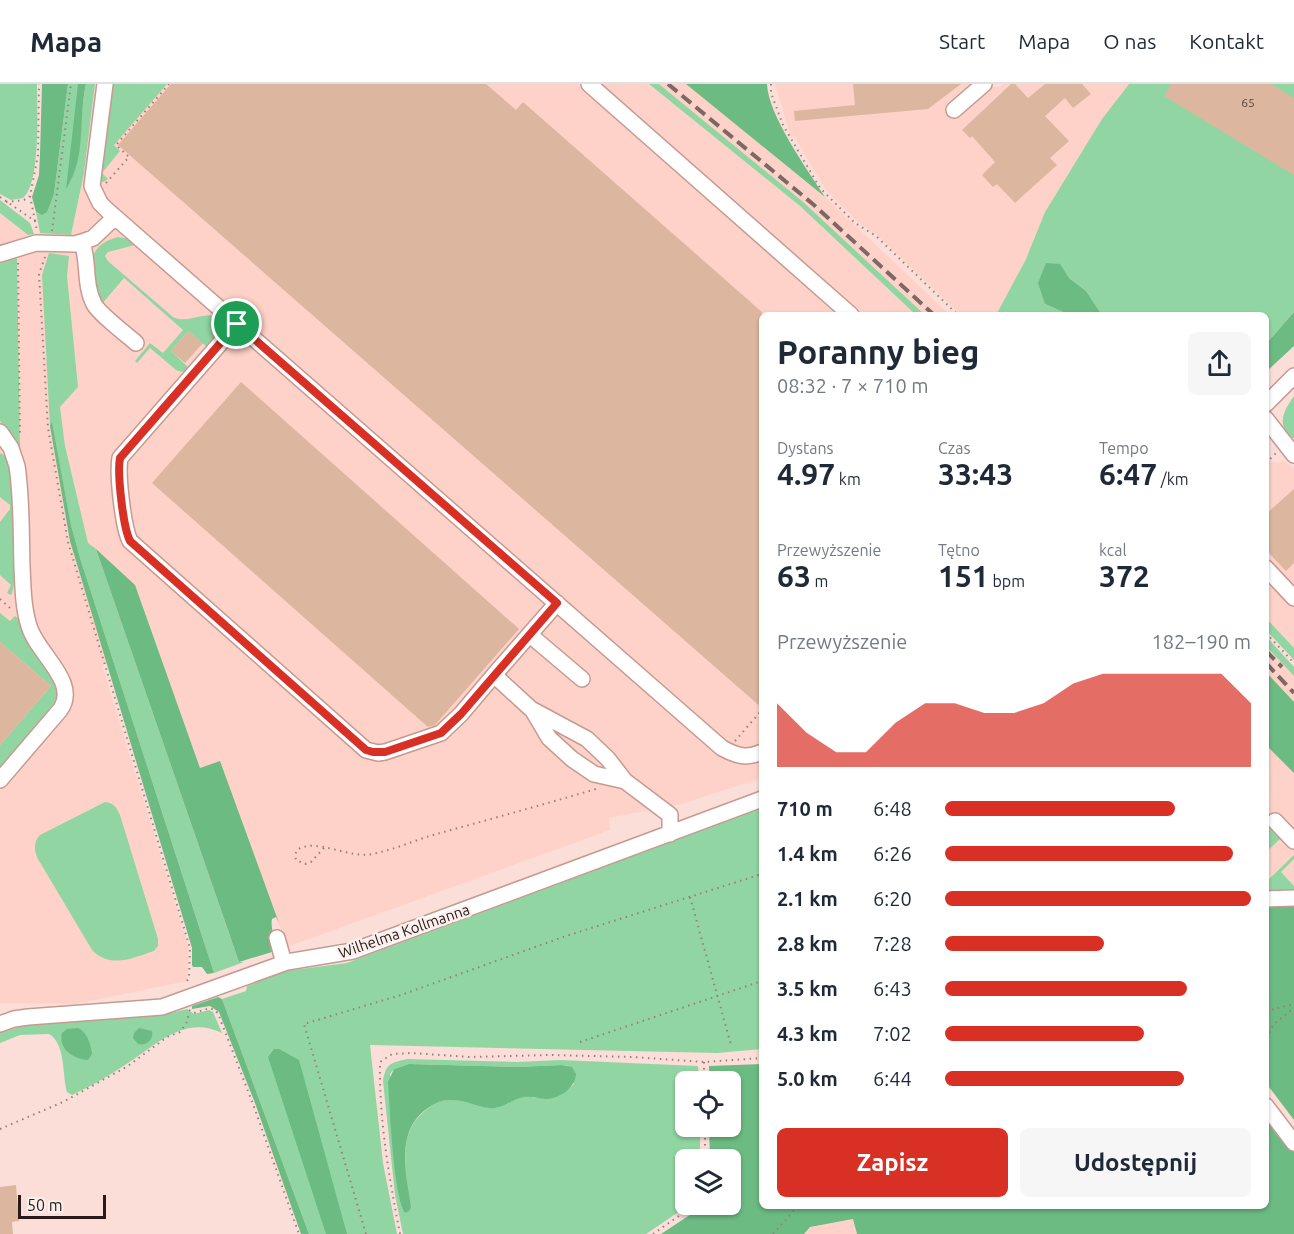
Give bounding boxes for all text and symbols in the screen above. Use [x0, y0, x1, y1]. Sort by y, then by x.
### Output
text: Mapa [30, 26, 102, 57]
text: Start [939, 29, 985, 53]
text: Mapa [1018, 29, 1070, 53]
text: O nas [1103, 29, 1156, 53]
text: Kontakt [1189, 29, 1264, 53]
house number: 65 [1241, 96, 1255, 109]
pin [211, 298, 262, 349]
icon: arrive [220, 307, 253, 340]
button: share [1188, 332, 1251, 395]
text: Poranny bieg [777, 333, 979, 370]
text: 08:32 · 7 × 710 m [777, 374, 929, 397]
text: Dystans [777, 439, 834, 457]
text: Czas [938, 439, 970, 457]
text: Tempo [1099, 439, 1149, 457]
text: 4.97 [777, 457, 835, 491]
text: 33:43 [938, 457, 1013, 491]
text: 6:47 [1099, 457, 1157, 491]
text: km [835, 470, 861, 488]
text: /km [1157, 470, 1189, 488]
text: Przewyższenie [777, 541, 881, 559]
text: Tętno [938, 541, 980, 559]
text: kcal [1099, 541, 1127, 559]
text: 63 [777, 559, 811, 593]
text: 151 [938, 559, 989, 593]
text: 372 [1099, 559, 1150, 593]
text: m [811, 572, 828, 590]
text: bpm [989, 572, 1025, 590]
text: Przewyższenie [777, 630, 907, 653]
text: 182–190 m [1152, 630, 1251, 653]
text: 710 m [777, 797, 833, 820]
text: 6:48 [873, 797, 912, 820]
text: 1.4 km [777, 842, 838, 865]
text: 6:26 [873, 842, 912, 865]
text: 2.1 km [777, 887, 838, 910]
text: 6:20 [873, 887, 912, 910]
street label: Wilhelma Kollmanna [336, 901, 472, 961]
text: 2.8 km [777, 932, 838, 955]
text: 7:28 [873, 932, 912, 955]
text: 3.5 km [777, 977, 838, 1000]
text: 6:43 [873, 977, 912, 1000]
text: 4.3 km [777, 1022, 838, 1045]
text: 7:02 [873, 1022, 912, 1045]
text: 5.0 km [777, 1067, 838, 1090]
text: 6:44 [873, 1067, 912, 1090]
map controls [675, 1071, 741, 1215]
button: locate [675, 1071, 741, 1137]
button: Zapisz [777, 1128, 1008, 1197]
button: Udostępnij [1020, 1128, 1251, 1197]
button: layers [675, 1149, 741, 1215]
scale bar [18, 1192, 106, 1220]
text: 50 m [27, 1196, 63, 1214]

